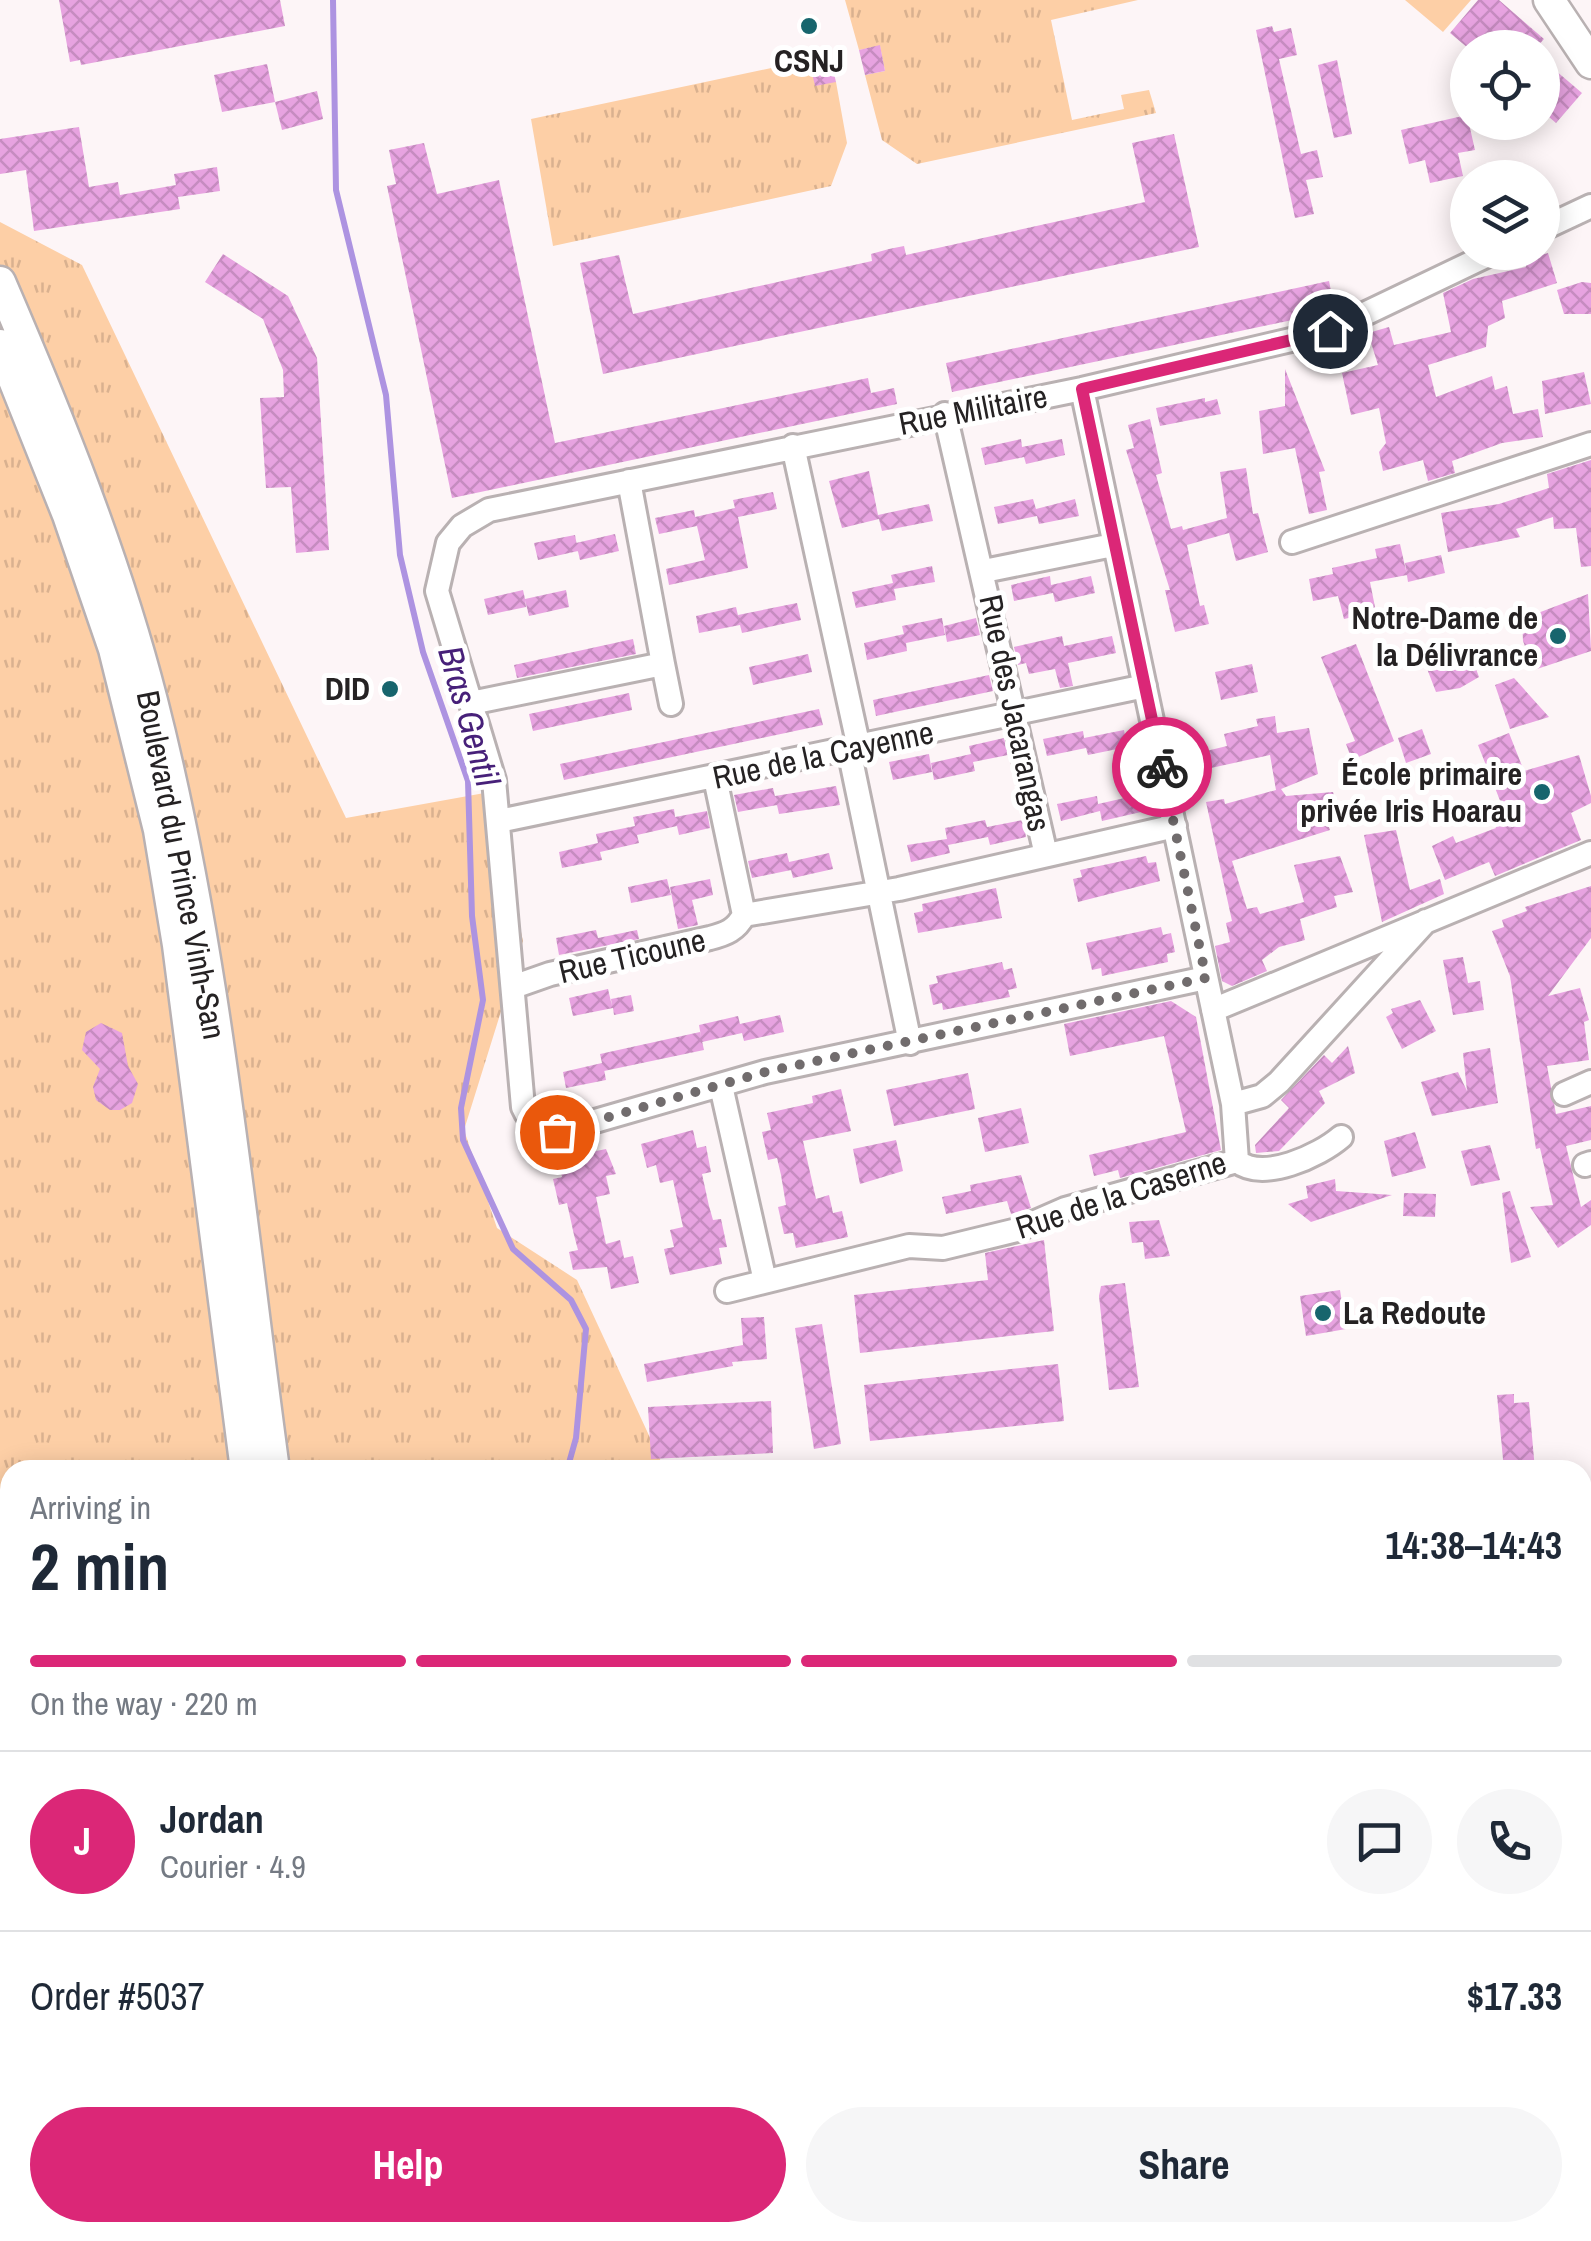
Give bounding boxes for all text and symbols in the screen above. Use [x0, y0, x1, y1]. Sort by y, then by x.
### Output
marker: CSNJ [798, 15, 820, 37]
map controls [1450, 30, 1560, 270]
button: locate [1450, 30, 1560, 140]
place label: CSNJ [774, 39, 844, 82]
button: layers [1450, 160, 1560, 270]
pin [1288, 289, 1373, 374]
icon: home [1303, 304, 1358, 359]
street label: Rue Militaire [895, 374, 1051, 445]
street label: Rue des Jacarangas [969, 591, 1062, 835]
place label: Notre-Dame de la Délivrance [1351, 596, 1538, 676]
marker: Notre-Dame de la Délivrance [1547, 625, 1569, 647]
water label: Bras Gentil [427, 640, 512, 792]
place label: DID [325, 667, 370, 710]
marker: DID [379, 678, 401, 700]
street label: Boulevard du Prince Vinh-San [127, 687, 236, 1043]
street label: Rue de la Cayenne [709, 710, 937, 799]
courier [1112, 717, 1212, 817]
icon: bike [1135, 740, 1190, 795]
place label: École primaire privée Iris Hoarau [1300, 752, 1522, 832]
marker: École primaire privée Iris Hoarau [1531, 781, 1553, 803]
street label: Rue Ticoune [554, 918, 709, 993]
pin [515, 1090, 600, 1175]
icon: bag [530, 1105, 585, 1160]
street label: Rue de la Caserne [1010, 1140, 1232, 1249]
place label: La Redoute [1343, 1291, 1486, 1334]
marker: La Redoute [1312, 1302, 1334, 1324]
text: Arriving in [30, 1486, 151, 1529]
text: 14:38–14:43 [1385, 1520, 1562, 1571]
text: 2 min [30, 1523, 169, 1610]
text: On the way · 220 m [30, 1682, 258, 1725]
button: chat [1327, 1789, 1432, 1894]
button: phone [1457, 1789, 1562, 1894]
text: Jordan [160, 1794, 264, 1845]
text: J [74, 1816, 91, 1867]
text: Courier · 4.9 [160, 1845, 306, 1888]
text: Order #5037 [30, 1971, 205, 2022]
text: $17.33 [1467, 1971, 1562, 2022]
button: Help [30, 2107, 786, 2222]
button: Share [806, 2107, 1562, 2222]

